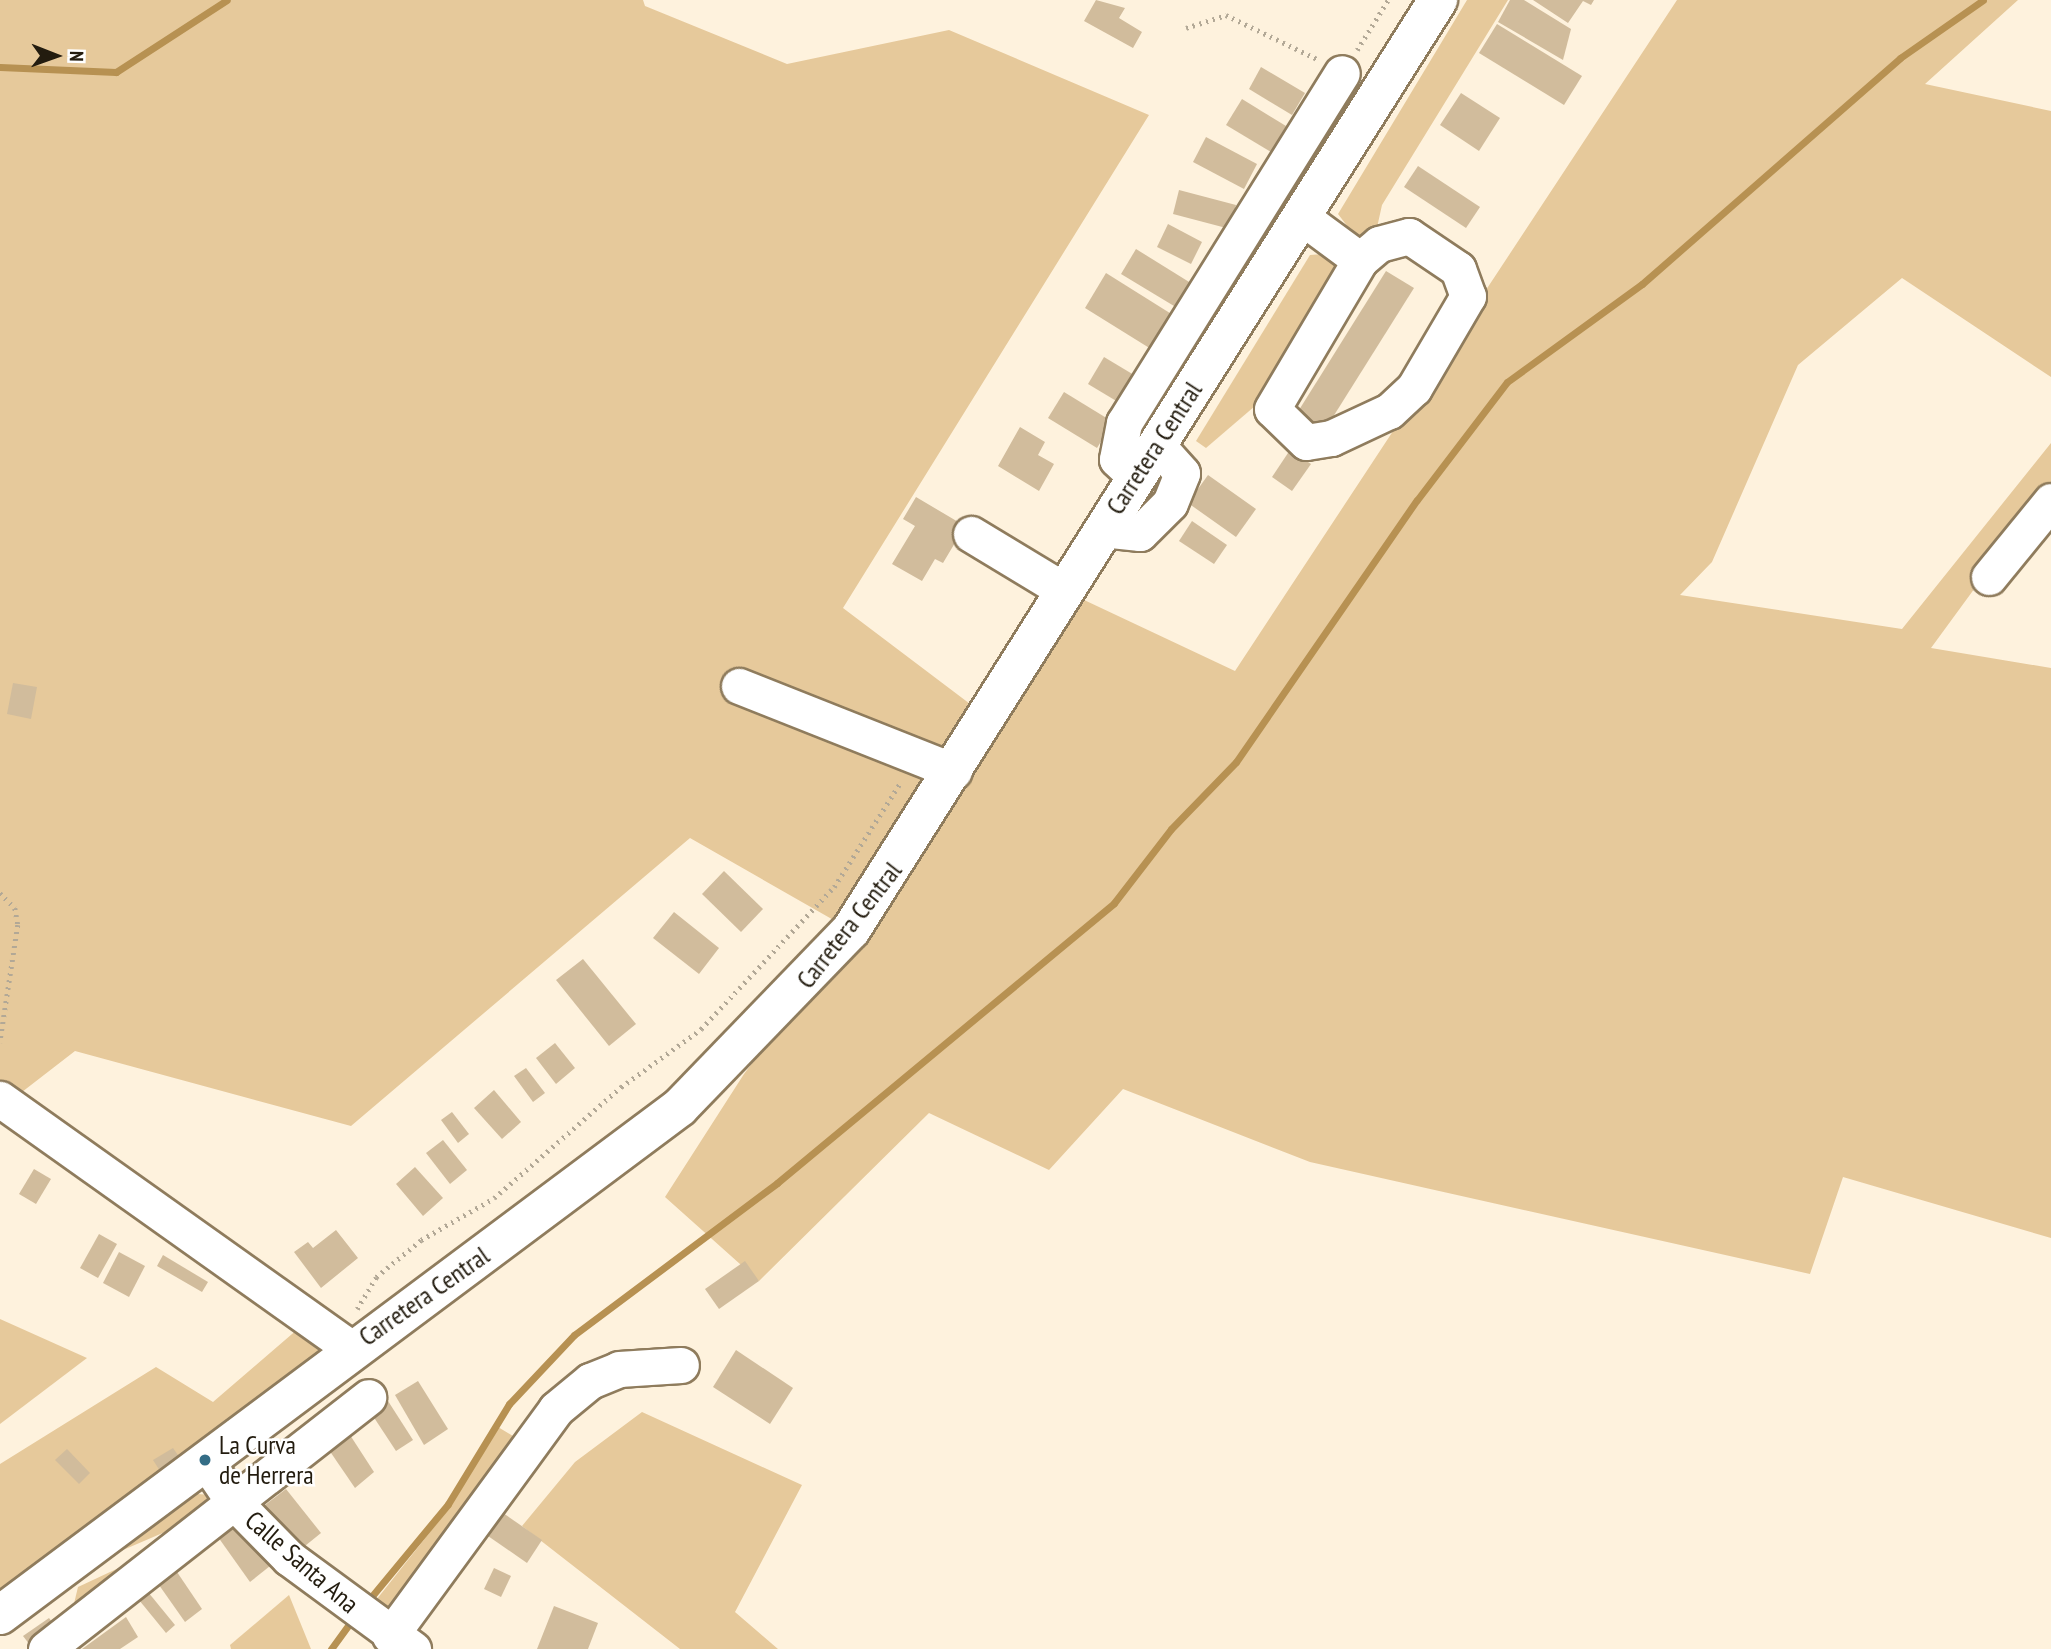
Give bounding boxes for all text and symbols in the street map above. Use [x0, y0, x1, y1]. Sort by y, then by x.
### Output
north arrow [21, 21, 91, 91]
text: N [65, 51, 89, 62]
street label: Carretera Central [1100, 376, 1208, 520]
street label: Carretera Central [790, 856, 908, 994]
street label: Carretera Central [353, 1240, 495, 1352]
place label: La Curva de Herrera [219, 1429, 314, 1490]
marker: La Curva de Herrera [197, 1452, 213, 1468]
street label: Calle Santa Ana [239, 1504, 365, 1620]

